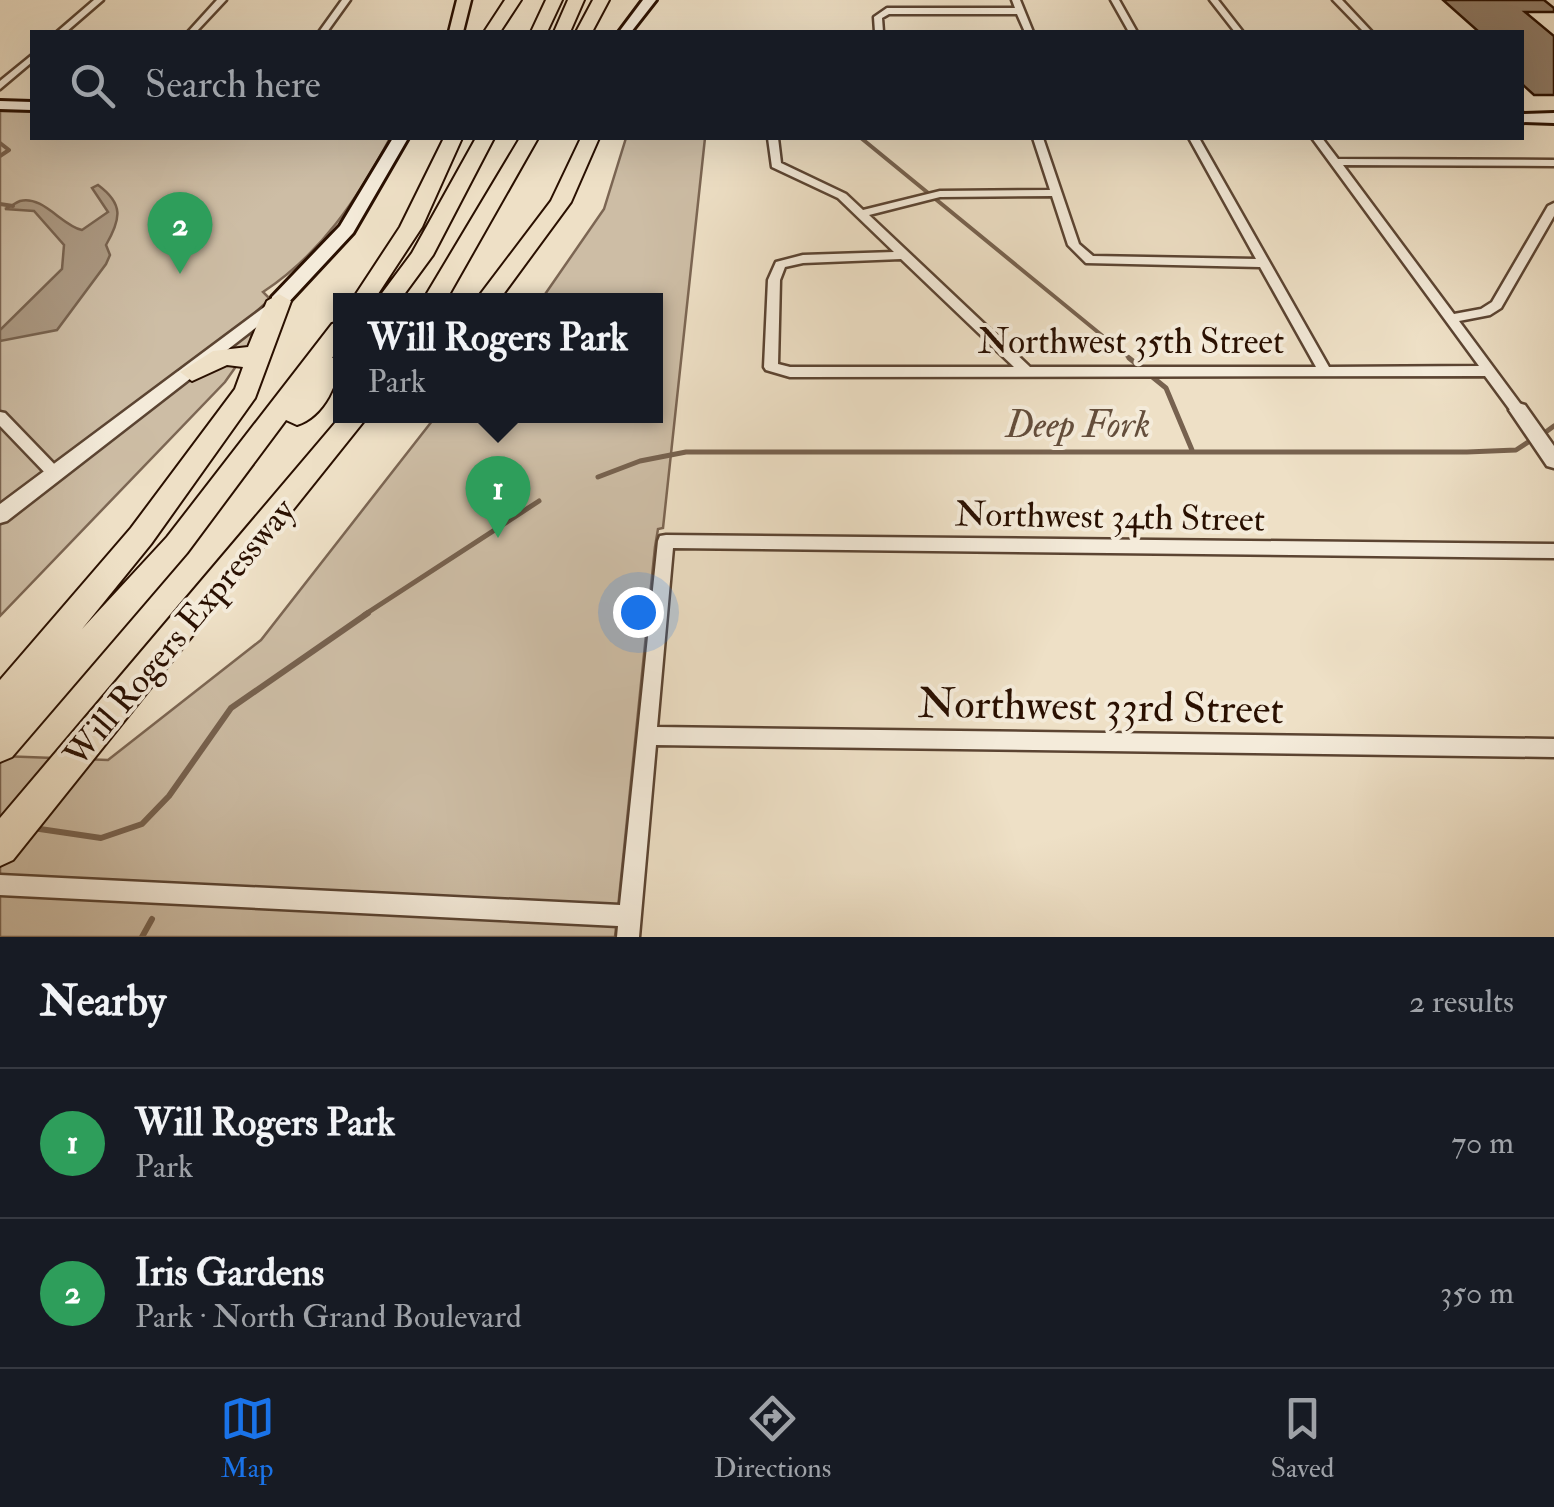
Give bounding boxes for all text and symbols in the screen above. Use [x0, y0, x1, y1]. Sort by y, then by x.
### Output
search box [30, 30, 1524, 140]
icon: search [65, 58, 120, 113]
text: Search here [145, 61, 321, 109]
pin: 2 [148, 192, 212, 274]
popup [333, 293, 663, 423]
text: Will Rogers Park [368, 314, 628, 362]
street label: Northwest 35th Street [978, 320, 1284, 364]
text: Park [368, 362, 426, 402]
water label: Deep Fork [1004, 401, 1150, 449]
pin: 1 [466, 456, 530, 538]
street label: Will Rogers Expressway [54, 489, 305, 777]
street label: Northwest 34th Street [955, 492, 1265, 542]
your location [613, 587, 664, 638]
street label: Northwest 33rd Street [918, 678, 1284, 736]
text: Nearby [40, 976, 166, 1028]
text: 2 results [1409, 982, 1514, 1022]
text: Will Rogers Park [135, 1099, 395, 1147]
text: 1 [67, 1123, 78, 1163]
text: 70 m [1451, 1123, 1514, 1163]
text: Park [135, 1147, 193, 1187]
text: Iris Gardens [135, 1249, 324, 1297]
text: 2 [64, 1273, 81, 1313]
text: 350 m [1440, 1273, 1514, 1313]
text: Park · North Grand Boulevard [135, 1297, 522, 1337]
tab: Map [220, 1391, 275, 1486]
tab: Directions [714, 1391, 831, 1486]
tab: Saved [1270, 1391, 1334, 1486]

